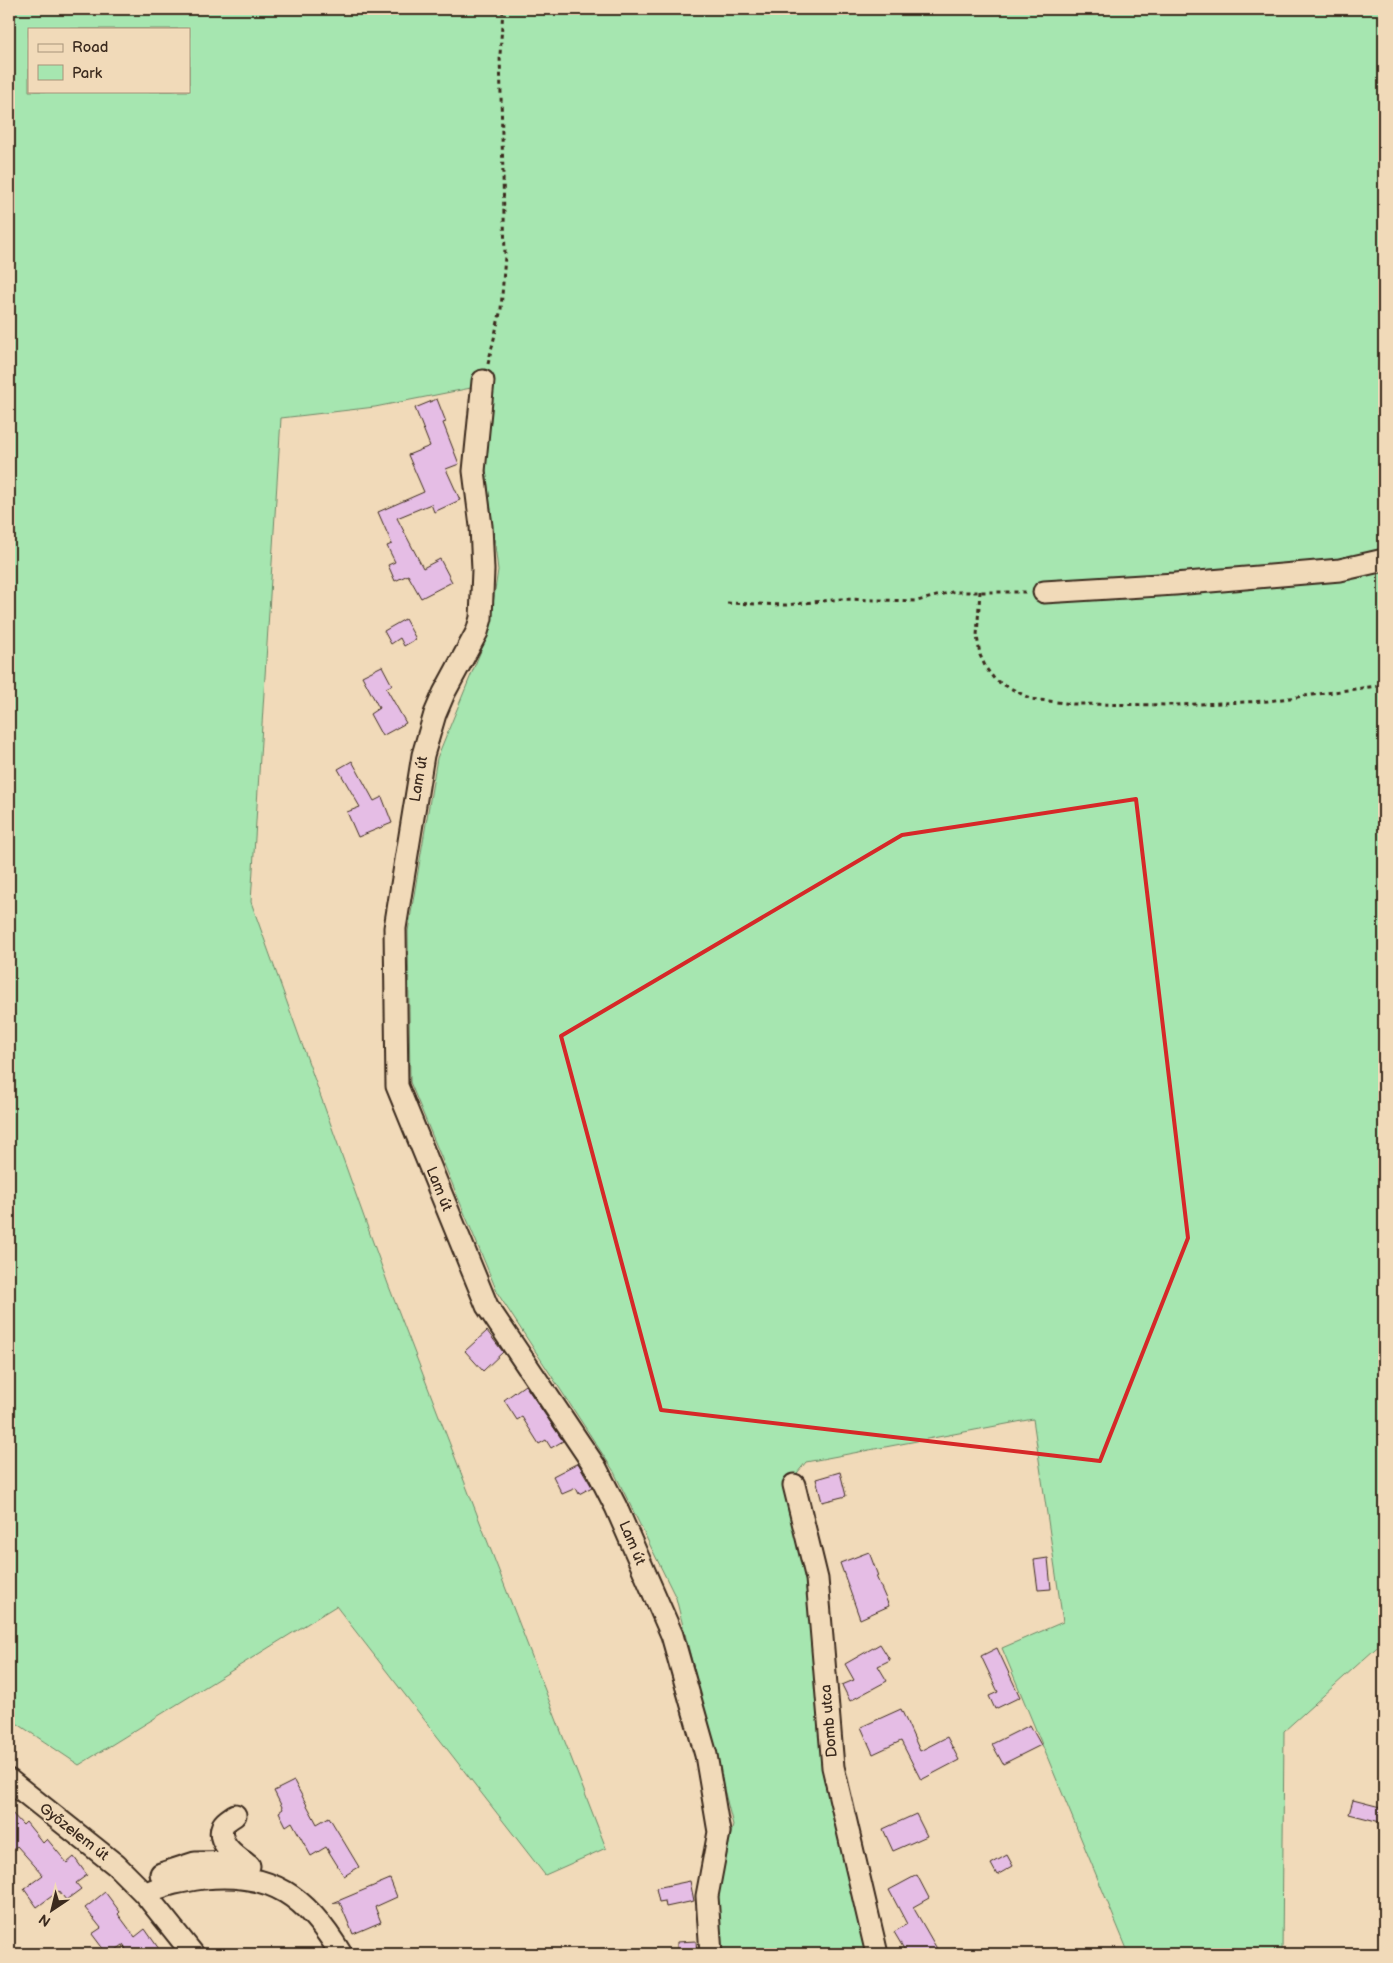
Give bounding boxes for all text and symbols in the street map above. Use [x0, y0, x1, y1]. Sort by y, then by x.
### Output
legend [28, 28, 190, 92]
text: Road [72, 38, 108, 57]
text: Park [72, 64, 103, 83]
street label: Lam út [406, 754, 432, 803]
street label: Lam út [422, 1164, 457, 1214]
street label: Lam út [614, 1518, 650, 1568]
street label: Domb utca [816, 1684, 842, 1758]
street label: Győzelem út [35, 1799, 113, 1865]
north arrow [28, 1886, 78, 1936]
text: N [36, 1910, 54, 1930]

